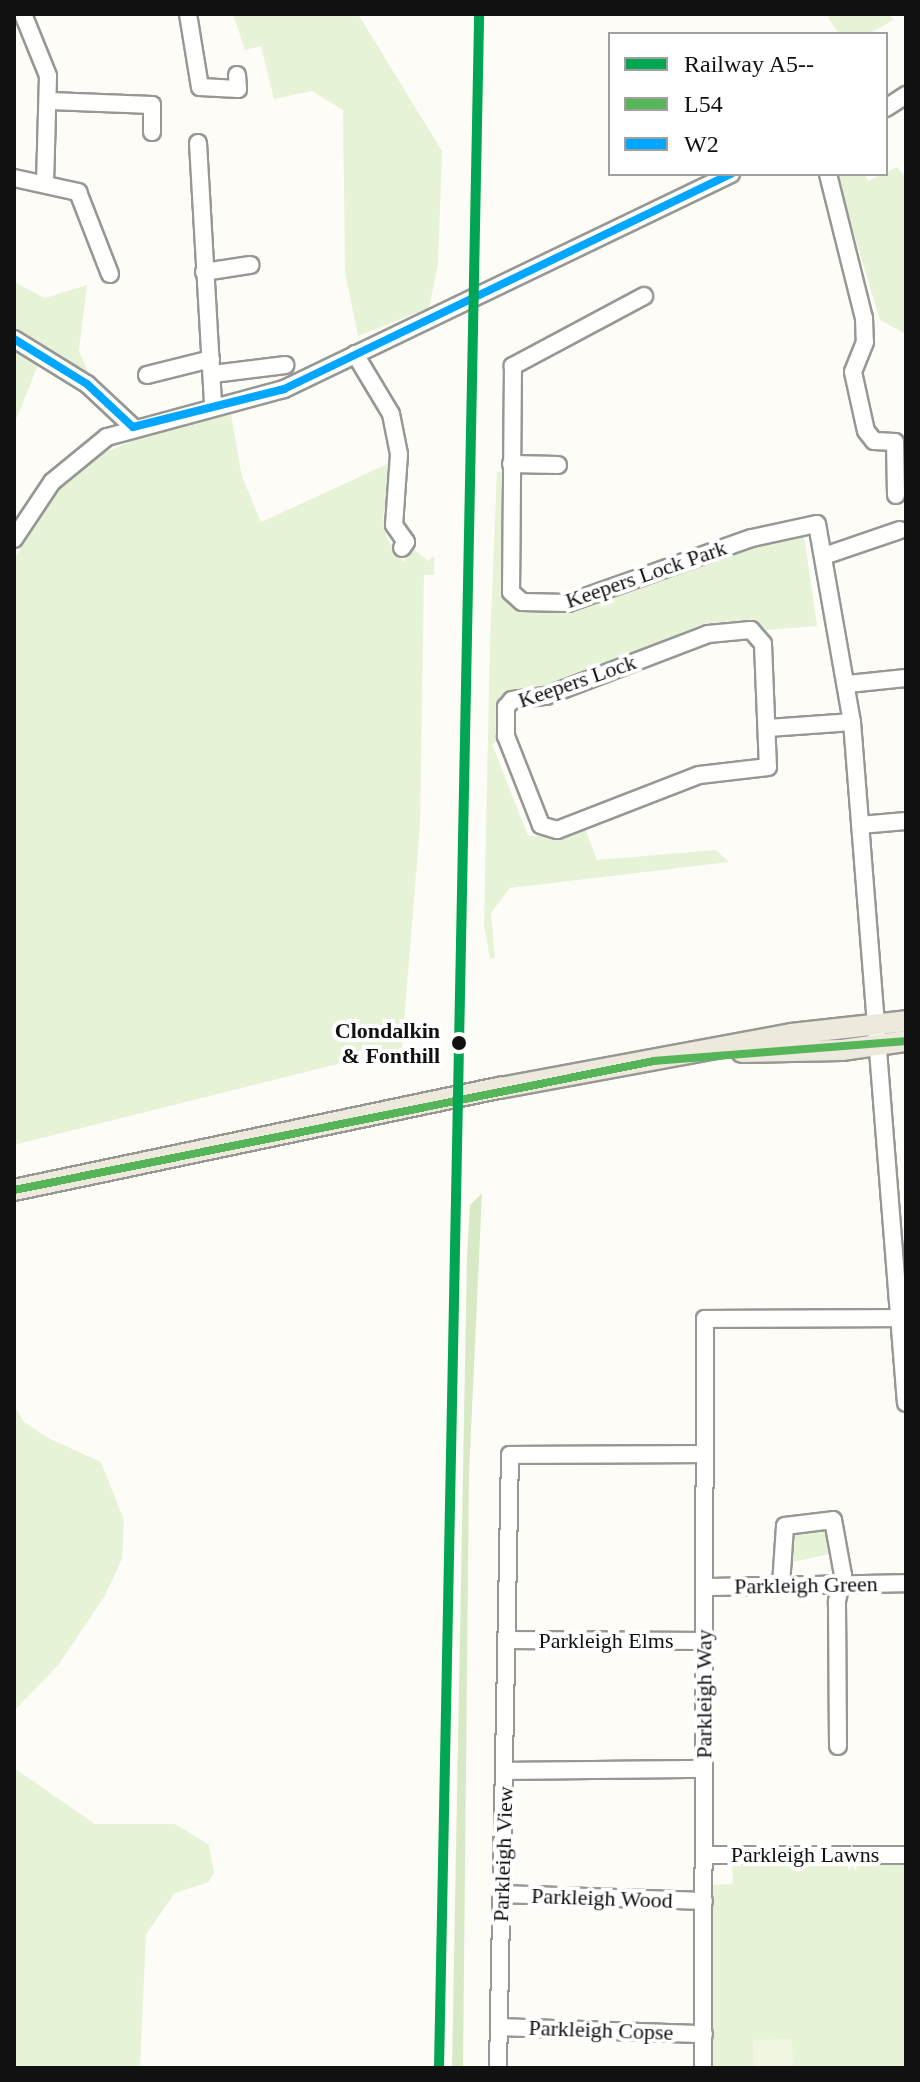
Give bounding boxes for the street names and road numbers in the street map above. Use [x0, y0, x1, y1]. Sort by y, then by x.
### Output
street label: Keepers Lock Park [562, 534, 730, 614]
street label: Keepers Lock [515, 649, 639, 713]
street label: Parkleigh Green [734, 1571, 878, 1599]
street label: Parkleigh Elms [538, 1628, 674, 1654]
street label: Parkleigh Way [691, 1629, 717, 1759]
street label: Parkleigh View [487, 1786, 519, 1922]
street label: Parkleigh Lawns [731, 1842, 879, 1868]
street label: Parkleigh Wood [531, 1882, 673, 1914]
street label: Parkleigh Copse [528, 2014, 674, 2046]

